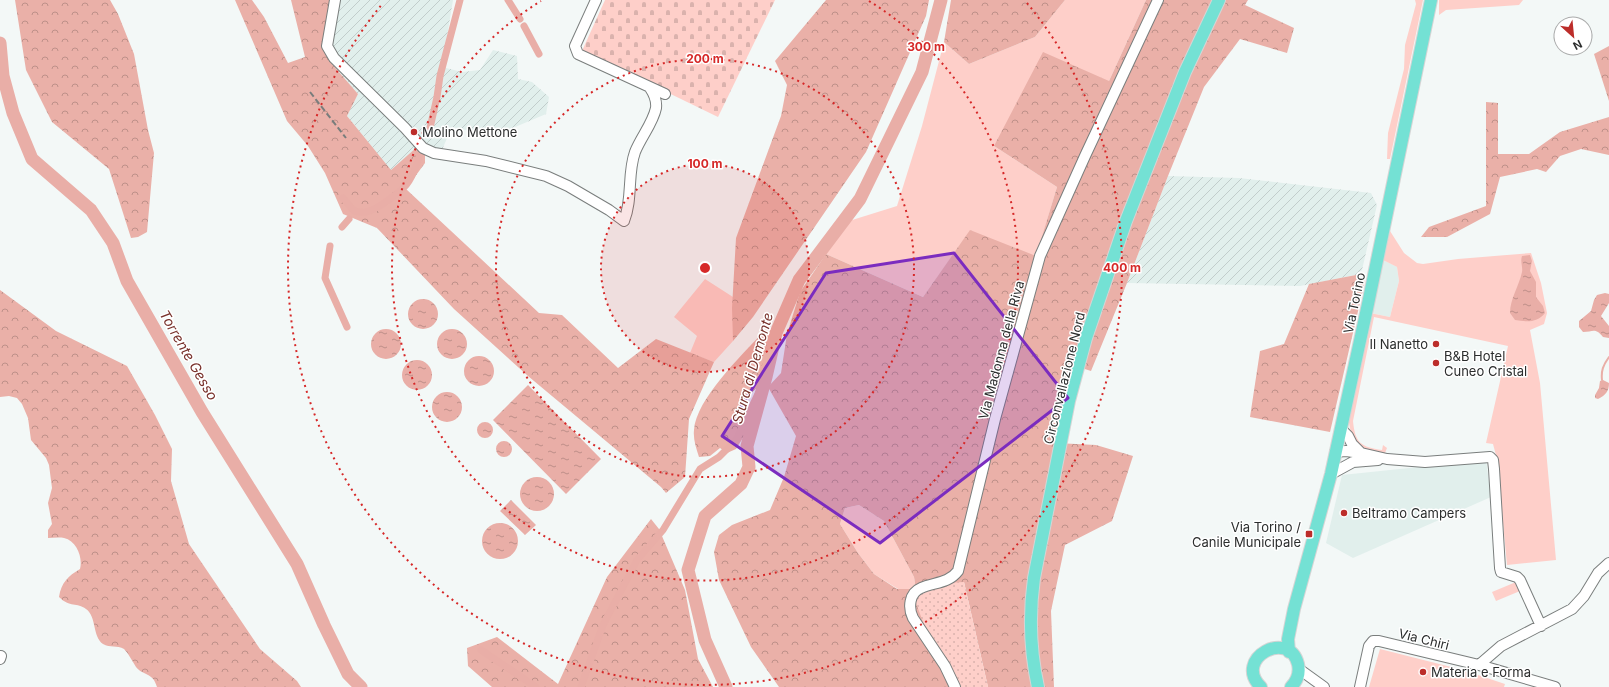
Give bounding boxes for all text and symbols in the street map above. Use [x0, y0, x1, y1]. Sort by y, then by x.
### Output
north arrow [1553, 16, 1593, 56]
text: N [1571, 37, 1584, 53]
text: 300 m [907, 39, 945, 54]
text: 200 m [686, 51, 724, 66]
place label: Molino Mettone [422, 124, 517, 140]
marker: Molino Mettone [409, 127, 419, 137]
text: 100 m [687, 156, 723, 171]
text: 400 m [1103, 260, 1141, 275]
centre of rings [698, 261, 712, 275]
street label: Via Torino [1340, 271, 1368, 335]
street label: Via Madonna della Riva [975, 279, 1027, 421]
water label: Torrente Gesso [156, 307, 222, 403]
water label: Stura di Demonte [728, 310, 776, 426]
street label: Circonvallazione Nord [1040, 310, 1088, 446]
place label: Il Nanetto [1369, 336, 1428, 352]
marker: Il Nanetto [1431, 339, 1441, 349]
place label: B&B Hotel Cuneo Cristal [1444, 348, 1527, 379]
marker: B&B Hotel Cuneo Cristal [1431, 358, 1441, 368]
place label: Beltramo Campers [1352, 505, 1466, 521]
marker: Beltramo Campers [1339, 508, 1349, 518]
place label: Via Torino / Canile Municipale [1192, 519, 1301, 550]
marker: Via Torino / Canile Municipale [1304, 529, 1314, 539]
street label: Via Chiri [1397, 625, 1451, 653]
place label: Materia e Forma [1431, 664, 1531, 680]
marker: Materia e Forma [1418, 667, 1428, 677]

